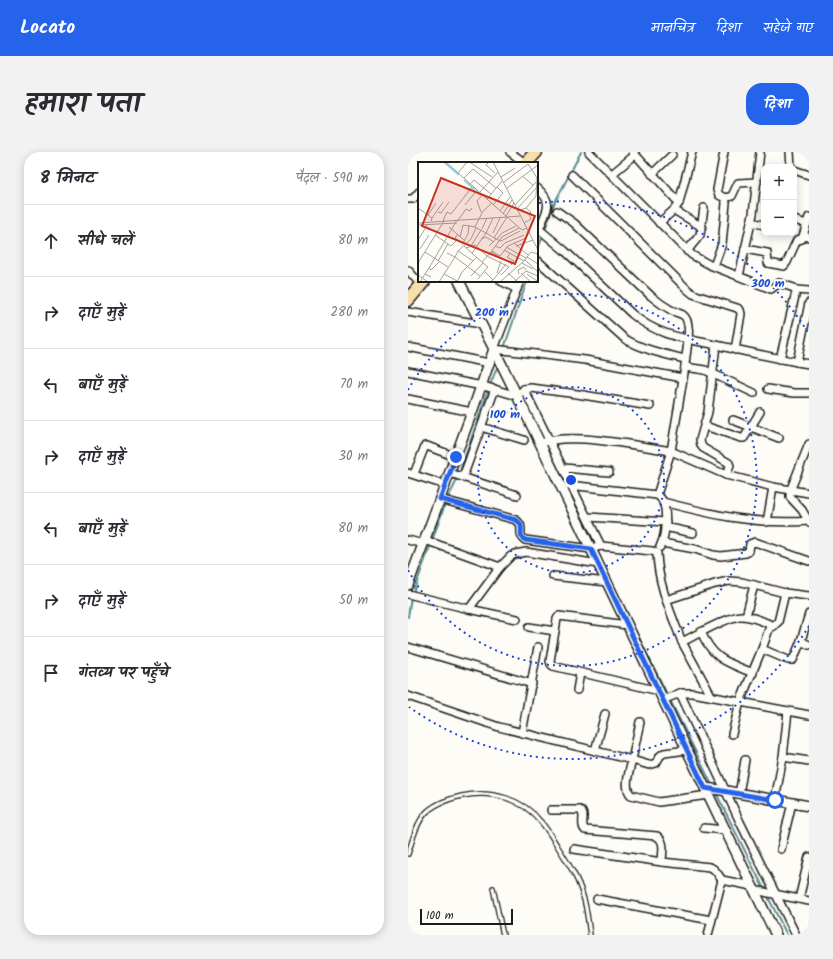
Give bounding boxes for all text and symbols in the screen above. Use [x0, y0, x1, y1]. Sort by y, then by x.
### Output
text: Locato [20, 13, 75, 43]
text: मानचित्र [651, 17, 694, 39]
text: दिशा [716, 17, 741, 39]
text: सहेजे गए [763, 17, 813, 39]
text: हमारा पता [24, 82, 141, 127]
button: दिशा [746, 83, 809, 125]
inset map [418, 162, 538, 282]
map controls [761, 164, 797, 236]
button: + [761, 164, 797, 200]
text: 8 मिनट [40, 165, 95, 192]
text: पैदल · 590 m [296, 168, 368, 189]
button: − [761, 200, 797, 236]
text: सीधे चलें [78, 229, 133, 253]
icon: ahead [40, 230, 62, 252]
text: 80 m [338, 230, 368, 251]
text: 300 m [750, 274, 785, 293]
text: दाएँ मुड़ें [78, 301, 125, 325]
icon: right [40, 302, 62, 324]
text: 280 m [331, 302, 368, 323]
text: 200 m [475, 303, 509, 322]
text: बाएँ मुड़ें [78, 373, 126, 397]
icon: left [40, 374, 62, 396]
text: 70 m [340, 374, 368, 395]
text: 100 m [490, 405, 520, 424]
text: दाएँ मुड़ें [78, 445, 125, 469]
icon: right [40, 446, 62, 468]
text: 30 m [339, 446, 368, 467]
route end [447, 448, 465, 466]
centre of rings [564, 473, 578, 487]
text: बाएँ मुड़ें [78, 517, 126, 541]
icon: left [40, 518, 62, 540]
text: 80 m [338, 518, 368, 539]
text: दाएँ मुड़ें [78, 589, 125, 613]
icon: right [40, 590, 62, 612]
text: 50 m [339, 590, 368, 611]
text: गंतव्य पर पहुँचे [78, 661, 169, 685]
icon: arrive [40, 662, 62, 684]
route start [766, 791, 784, 809]
scale bar [420, 907, 513, 926]
text: 100 m [426, 907, 454, 925]

